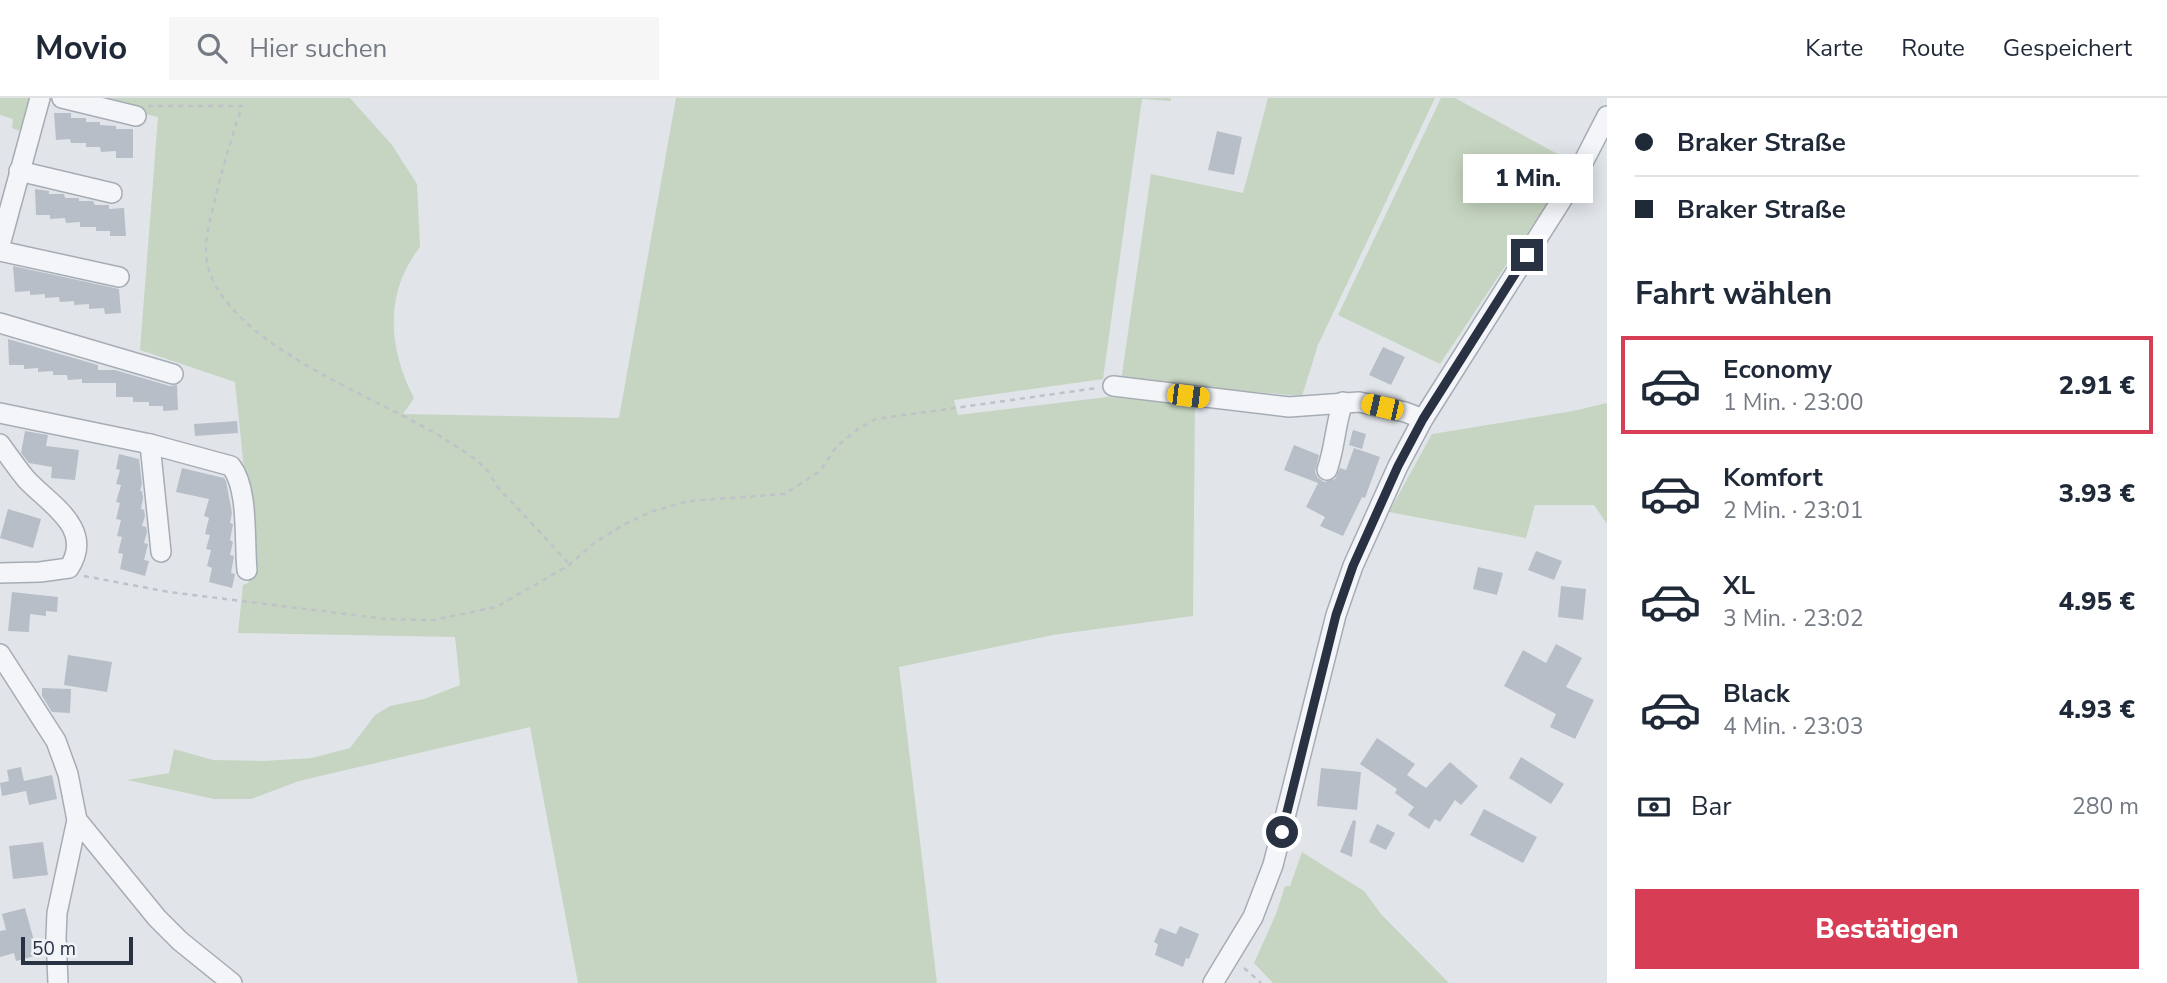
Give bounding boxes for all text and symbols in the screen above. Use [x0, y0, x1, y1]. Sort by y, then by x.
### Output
search box [169, 17, 659, 80]
text: Movio [35, 26, 127, 71]
icon: search [193, 29, 231, 67]
text: Hier suchen [249, 31, 387, 66]
text: Karte [1805, 32, 1863, 64]
text: Route [1901, 32, 1965, 64]
text: Gespeichert [2003, 32, 2132, 64]
text: Braker Straße [1677, 125, 1846, 160]
callout: 1 Min. [1462, 153, 1592, 202]
text: 1 Min. [1495, 163, 1561, 194]
text: Braker Straße [1677, 192, 1846, 227]
route end [1511, 239, 1543, 271]
text: Fahrt wählen [1635, 272, 1832, 315]
text: Economy [1723, 352, 1832, 387]
icon: car [1639, 354, 1702, 417]
text: 2.91 € [2059, 368, 2135, 403]
car [1166, 383, 1211, 409]
text: 1 Min. · 23:00 [1723, 387, 1864, 418]
car [1360, 392, 1405, 422]
text: Komfort [1723, 460, 1823, 495]
icon: car [1639, 462, 1702, 525]
text: 3.93 € [2059, 476, 2135, 511]
text: 2 Min. · 23:01 [1723, 495, 1864, 526]
text: XL [1723, 568, 1755, 603]
icon: car [1639, 570, 1702, 633]
text: 4.95 € [2059, 584, 2135, 619]
text: 3 Min. · 23:02 [1723, 603, 1864, 634]
text: Black [1723, 676, 1790, 711]
icon: car [1639, 678, 1702, 741]
text: 4.93 € [2059, 692, 2135, 727]
text: 4 Min. · 23:03 [1723, 711, 1864, 742]
icon: cash [1635, 788, 1673, 826]
text: Bar [1691, 789, 1732, 824]
text: 280 m [2072, 791, 2139, 822]
route start [1266, 816, 1298, 848]
button: Bestätigen [1635, 889, 2139, 969]
scale bar [21, 934, 133, 966]
text: 50 m [32, 936, 76, 962]

